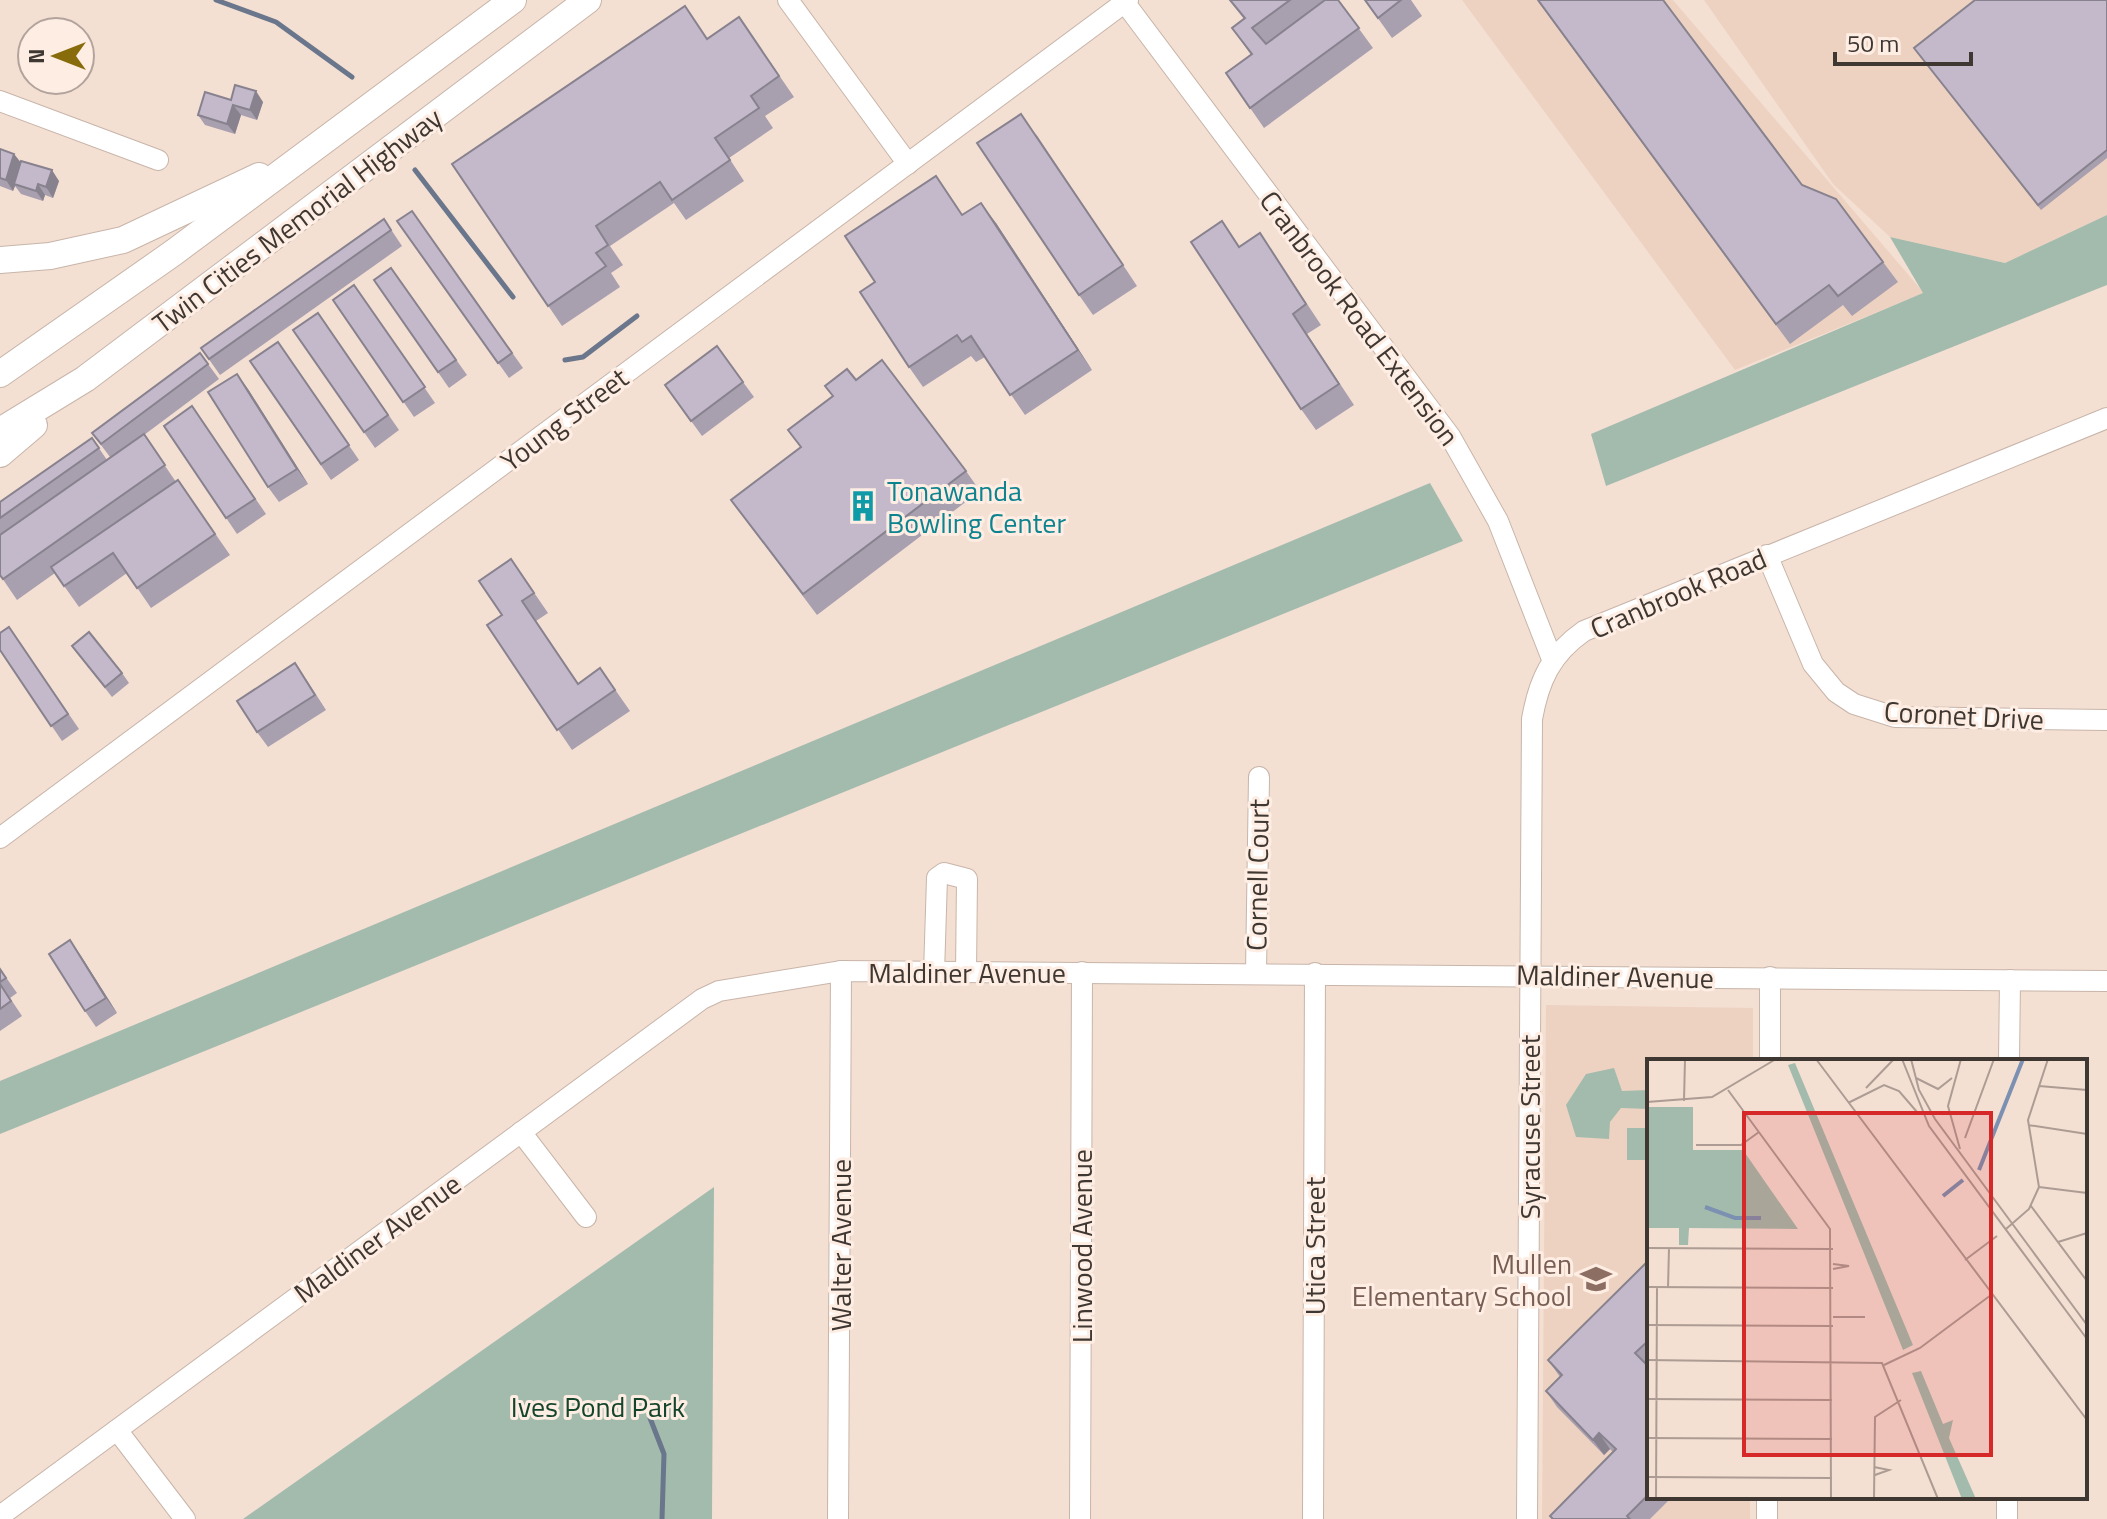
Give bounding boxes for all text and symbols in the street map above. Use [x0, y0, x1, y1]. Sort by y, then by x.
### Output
north arrow [16, 16, 96, 96]
scale bar [1835, 16, 1971, 66]
text: 50 m [1847, 25, 1899, 61]
text: N [19, 48, 53, 64]
street label: Twin Cities Memorial Highway [143, 97, 451, 343]
street label: Cranbrook Road Extension [1250, 181, 1470, 455]
street label: Young Street [491, 356, 637, 481]
place label: Tonawanda Bowling Center [887, 469, 1066, 544]
building icon: Tonawanda Bowling Center [846, 489, 880, 523]
street label: Cranbrook Road [1583, 537, 1773, 649]
street label: Coronet Drive [1883, 689, 2045, 741]
street label: Cornell Court [1234, 799, 1280, 951]
street label: Maldiner Avenue [868, 951, 1066, 994]
street label: Maldiner Avenue [1516, 953, 1714, 999]
street label: Syracuse Street [1508, 1034, 1551, 1219]
inset map [1647, 1059, 2087, 1499]
street label: Linwood Avenue [1060, 1149, 1103, 1343]
street label: Walter Avenue [819, 1159, 862, 1331]
street label: Maldiner Avenue [284, 1163, 470, 1313]
street label: Utica Street [1293, 1177, 1336, 1315]
place label: Mullen Elementary School [1352, 1242, 1572, 1317]
school or university icon: Mullen Elementary School [1579, 1262, 1613, 1296]
park label: Ives Pond Park [511, 1385, 685, 1428]

